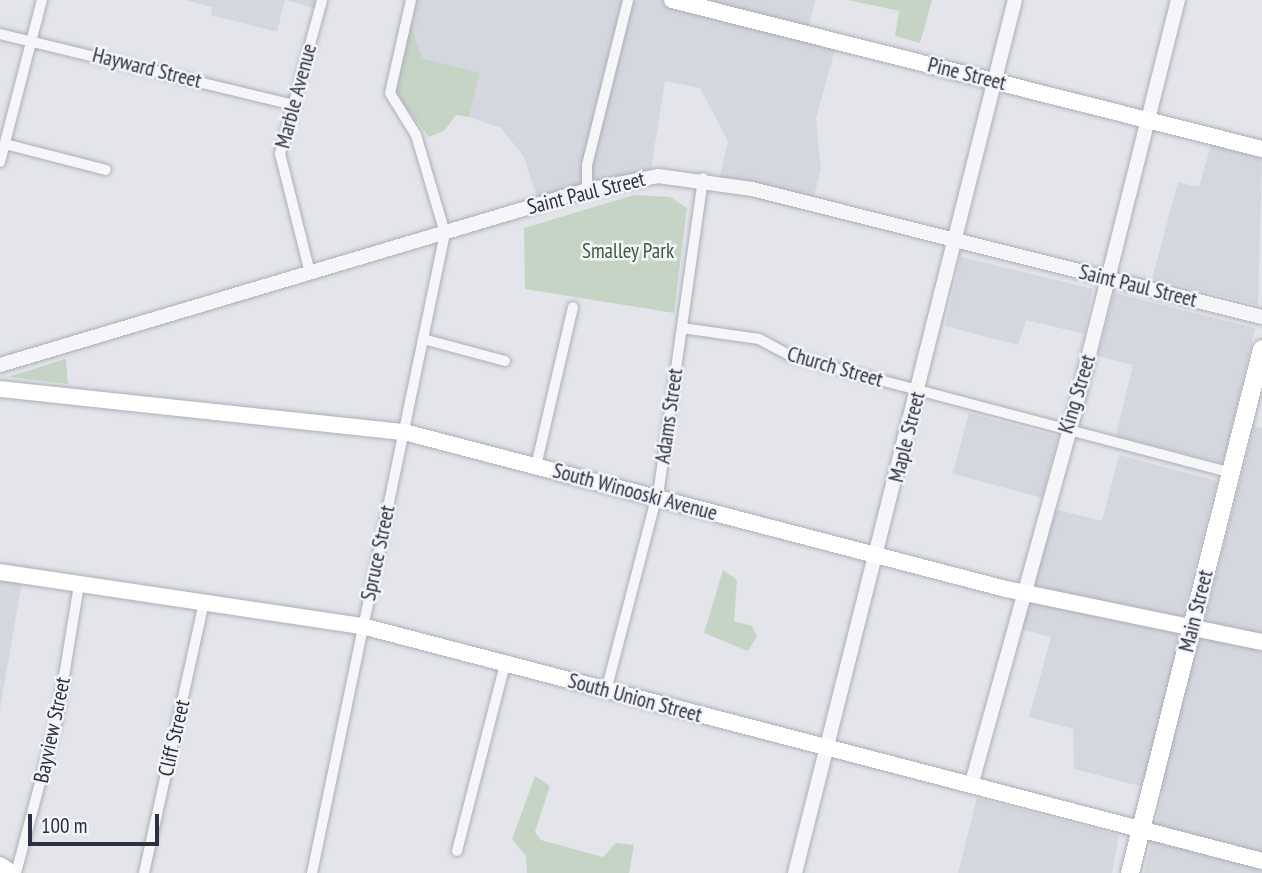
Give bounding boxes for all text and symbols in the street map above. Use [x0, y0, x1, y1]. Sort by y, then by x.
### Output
street label: Marble Avenue [270, 41, 322, 151]
street label: Hayward Street [90, 42, 204, 94]
street label: Pine Street [925, 52, 1009, 96]
street label: Saint Paul Street [524, 166, 648, 220]
park label: Smalley Park [582, 238, 674, 264]
street label: Saint Paul Street [1076, 259, 1200, 313]
street label: Church Street [784, 341, 886, 393]
street label: King Street [1053, 352, 1101, 436]
street label: Adams Street [650, 367, 688, 465]
street label: Maple Street [884, 389, 930, 485]
street label: South Winooski Avenue [550, 458, 720, 526]
street label: Spruce Street [356, 503, 400, 603]
street label: Main Street [1174, 567, 1218, 655]
street label: South Union Street [565, 668, 705, 728]
street label: Bayview Street [28, 675, 76, 785]
street label: Cliff Street [153, 697, 195, 779]
scale bar [32, 800, 163, 844]
text: 100 m [41, 812, 87, 839]

